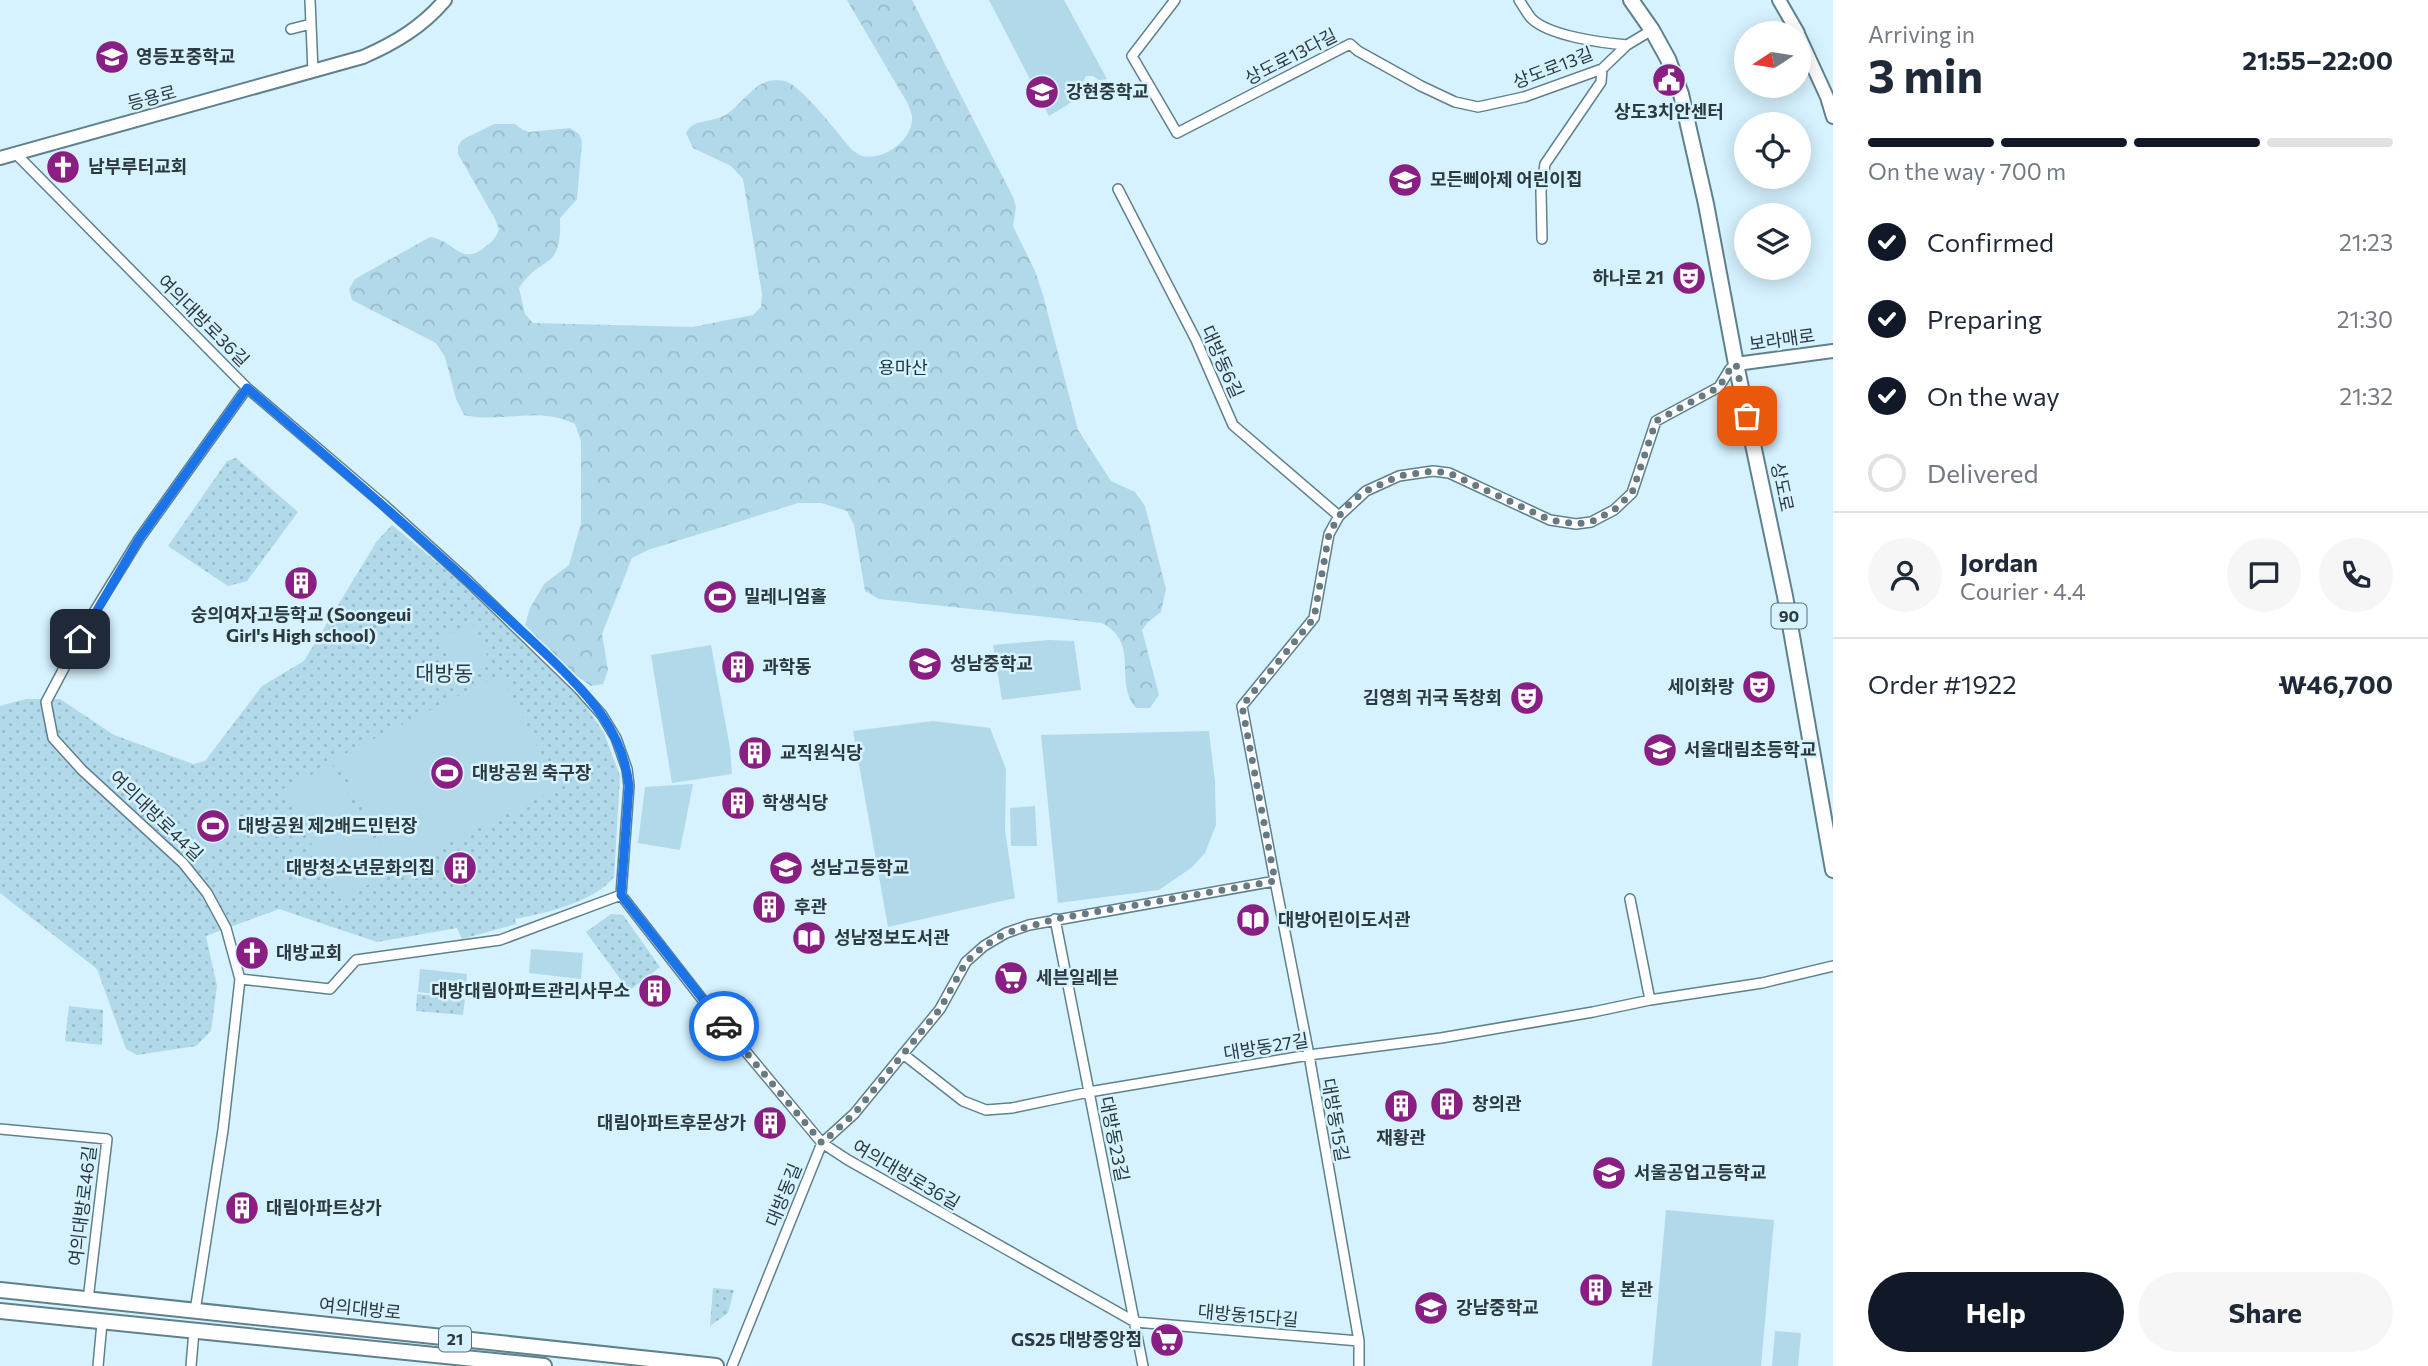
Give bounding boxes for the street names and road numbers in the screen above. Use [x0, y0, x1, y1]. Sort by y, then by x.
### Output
street label: 상도로13다길 [1241, 23, 1340, 89]
street label: 상도로13길 [1509, 42, 1596, 92]
street label: 등용로 [125, 80, 179, 114]
street label: 여의대방로36길 [153, 270, 254, 371]
street label: 대방동6길 [1197, 322, 1249, 401]
street label: 보라매로 [1748, 324, 1816, 355]
street label: 상도로 [1767, 460, 1799, 513]
road number: 90 [1772, 604, 1806, 628]
street label: 여의대방로44길 [106, 765, 208, 865]
street label: 대방동27길 [1222, 1028, 1310, 1064]
street label: 대방동15길 [1318, 1076, 1354, 1163]
street label: 대방동23길 [1096, 1094, 1134, 1183]
street label: 여의대방로36길 [849, 1134, 964, 1214]
street label: 여의대방로46길 [64, 1144, 100, 1267]
street label: 대방동길 [760, 1160, 806, 1229]
street label: 여의대방로 [318, 1293, 402, 1323]
street label: 대방동15다길 [1197, 1300, 1299, 1330]
road number: 21 [439, 1326, 471, 1352]

